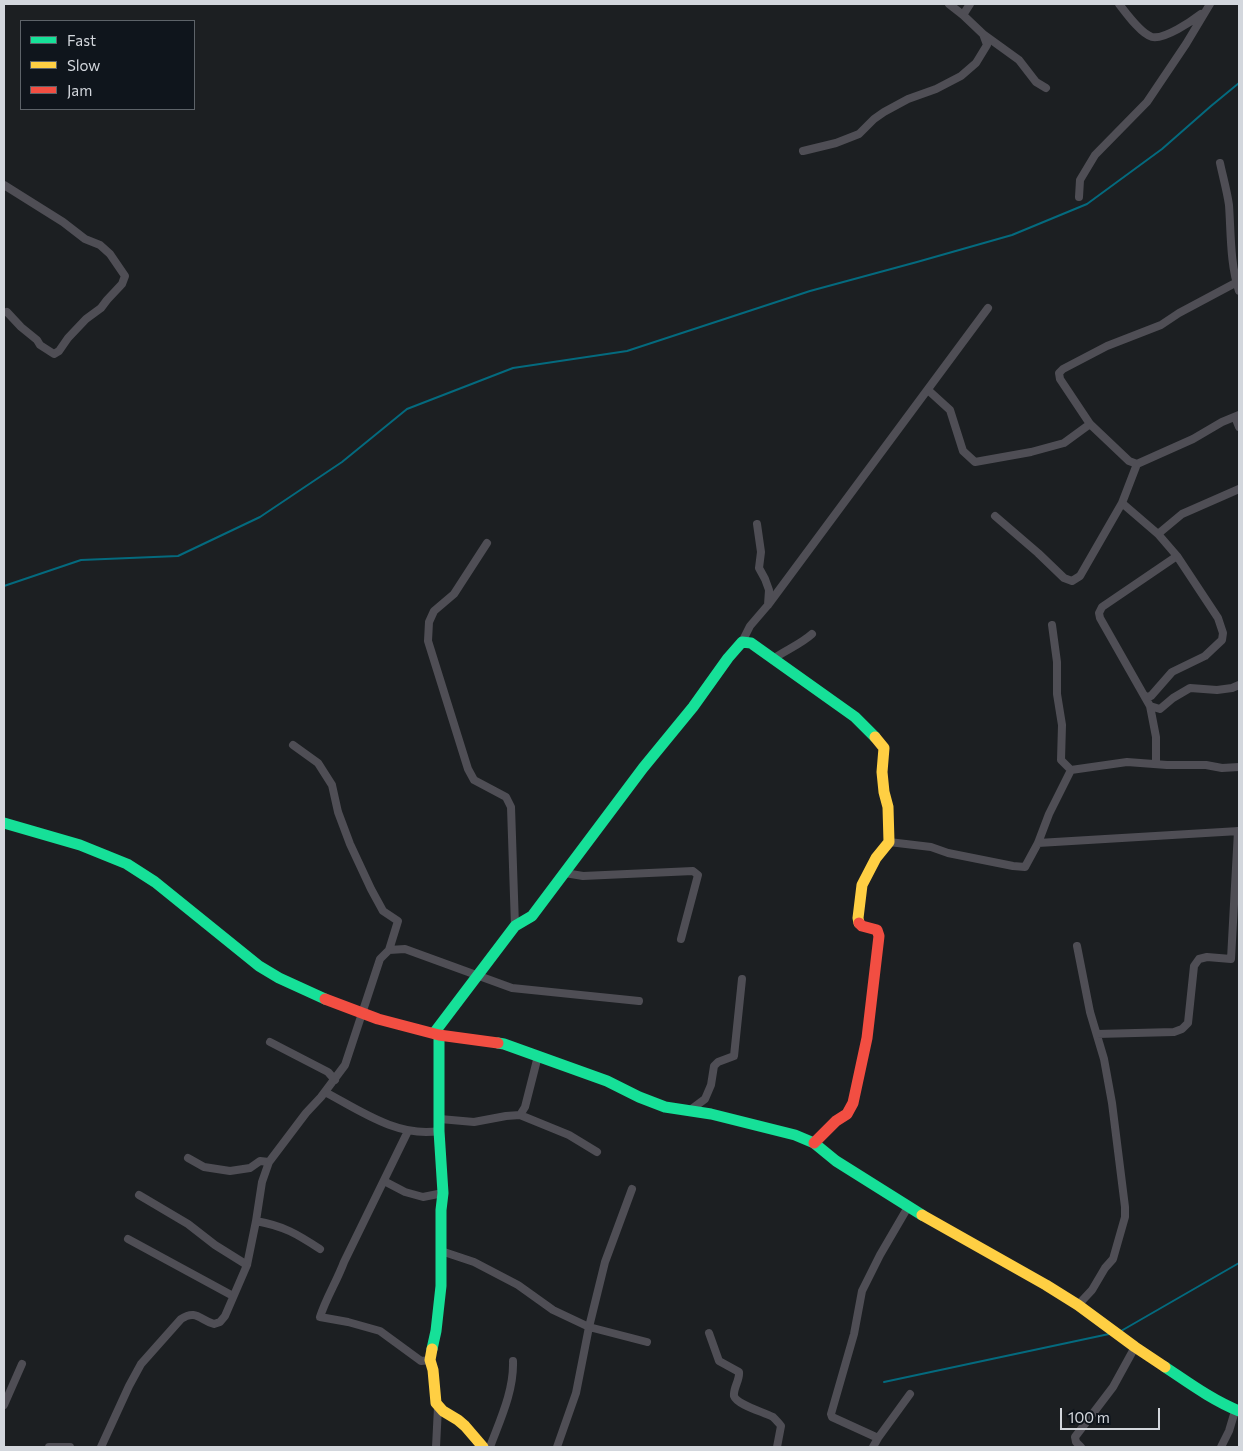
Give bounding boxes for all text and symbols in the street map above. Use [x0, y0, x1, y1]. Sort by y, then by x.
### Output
legend [20, 20, 195, 110]
text: Fast [67, 31, 96, 49]
text: Slow [67, 56, 100, 74]
text: Jam [67, 81, 92, 99]
scale bar [1063, 1398, 1163, 1430]
text: 100 m [1068, 1408, 1110, 1426]

